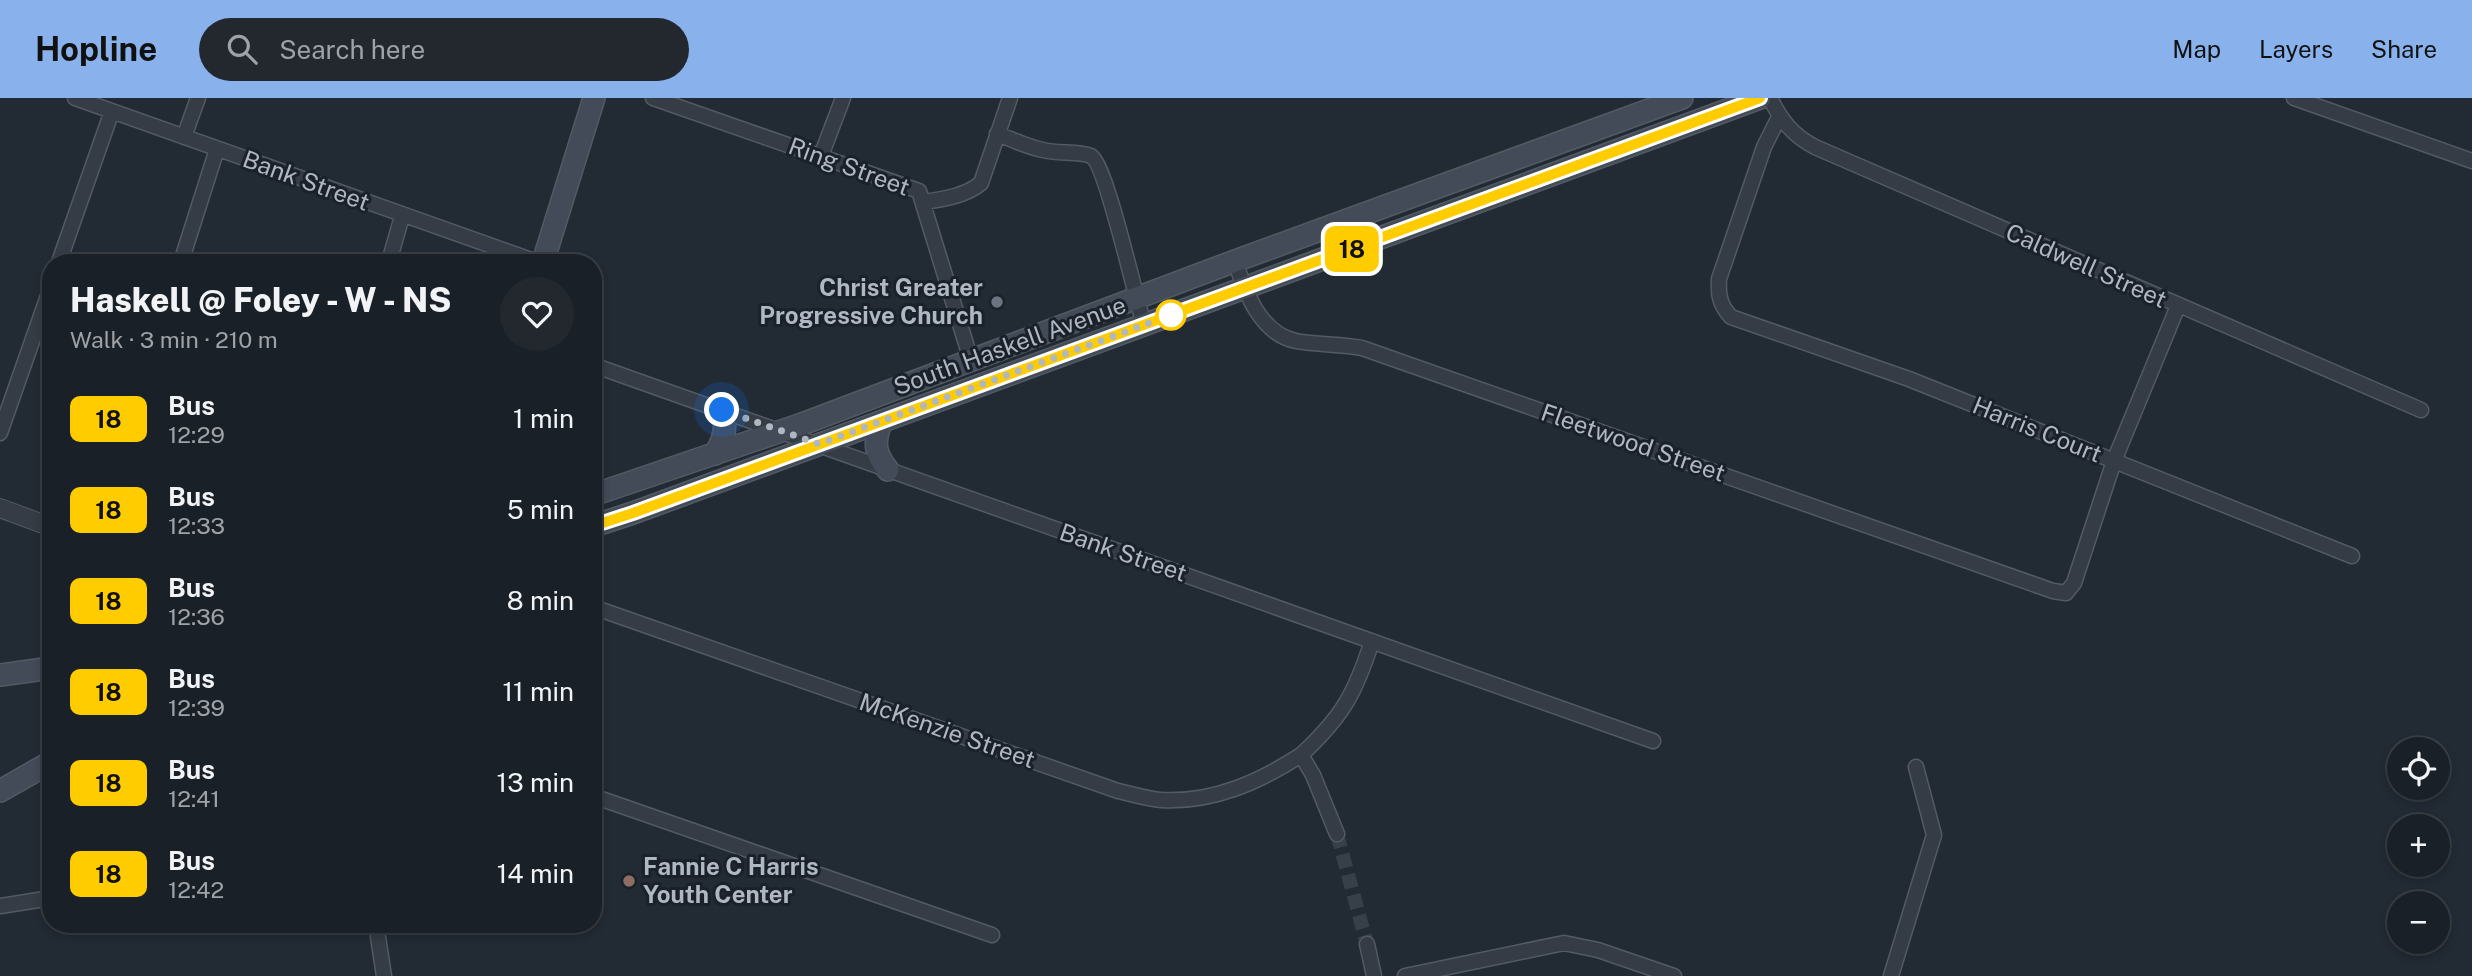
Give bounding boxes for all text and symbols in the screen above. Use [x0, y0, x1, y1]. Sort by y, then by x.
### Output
search box [199, 18, 689, 81]
text: Hopline [35, 30, 157, 68]
icon: search [223, 30, 261, 68]
text: Search here [279, 34, 425, 65]
text: Map [2172, 35, 2221, 63]
text: Layers [2259, 35, 2333, 63]
text: Share [2371, 35, 2437, 63]
street label: Ring Street [785, 131, 914, 201]
street label: Bank Street [239, 144, 373, 216]
street label: Caldwell Street [2002, 217, 2171, 313]
line badge: 18 [1320, 226, 1384, 272]
text: 18 [1339, 235, 1365, 263]
place label: Christ Greater Progressive Church [759, 273, 983, 329]
button: heart [500, 277, 574, 351]
text: Haskell @ Foley - W - NS [70, 281, 451, 319]
street label: South Haskell Avenue [890, 290, 1130, 400]
marker: Christ Greater Progressive Church [989, 294, 1005, 310]
unlabelled marker [1156, 300, 1186, 330]
text: Walk · 3 min · 210 m [70, 326, 278, 353]
text: Bus [168, 390, 215, 421]
street label: Harris Court [1969, 390, 2106, 468]
your location [704, 392, 739, 427]
street label: Fleetwood Street [1538, 397, 1729, 487]
text: 1 min [513, 403, 574, 434]
text: 18 [95, 405, 122, 433]
text: 12:29 [168, 421, 225, 448]
text: Bus [168, 481, 215, 512]
text: 5 min [507, 494, 574, 525]
text: 18 [95, 496, 122, 524]
text: 12:33 [168, 512, 225, 539]
street label: Bank Street [1056, 517, 1191, 587]
text: Bus [168, 572, 215, 603]
text: 8 min [507, 585, 574, 616]
text: 18 [95, 587, 122, 615]
text: 12:36 [168, 603, 225, 630]
text: Bus [168, 663, 215, 694]
text: 11 min [502, 676, 574, 707]
text: 18 [95, 678, 122, 706]
street label: McKenzie Street [856, 687, 1039, 773]
text: 12:39 [168, 694, 225, 721]
map controls [2387, 737, 2450, 954]
button: locate [2387, 737, 2450, 800]
text: Bus [168, 754, 215, 785]
text: 13 min [497, 767, 574, 798]
text: 18 [95, 769, 122, 797]
text: 12:41 [168, 785, 220, 812]
button: + [2387, 814, 2450, 877]
text: Bus [168, 845, 215, 876]
place label: Fannie C Harris Youth Center [643, 852, 819, 908]
text: 14 min [497, 858, 574, 889]
text: 18 [95, 860, 122, 888]
marker: Fannie C Harris Youth Center [621, 873, 637, 889]
text: 12:42 [168, 876, 224, 903]
button: − [2387, 891, 2450, 954]

